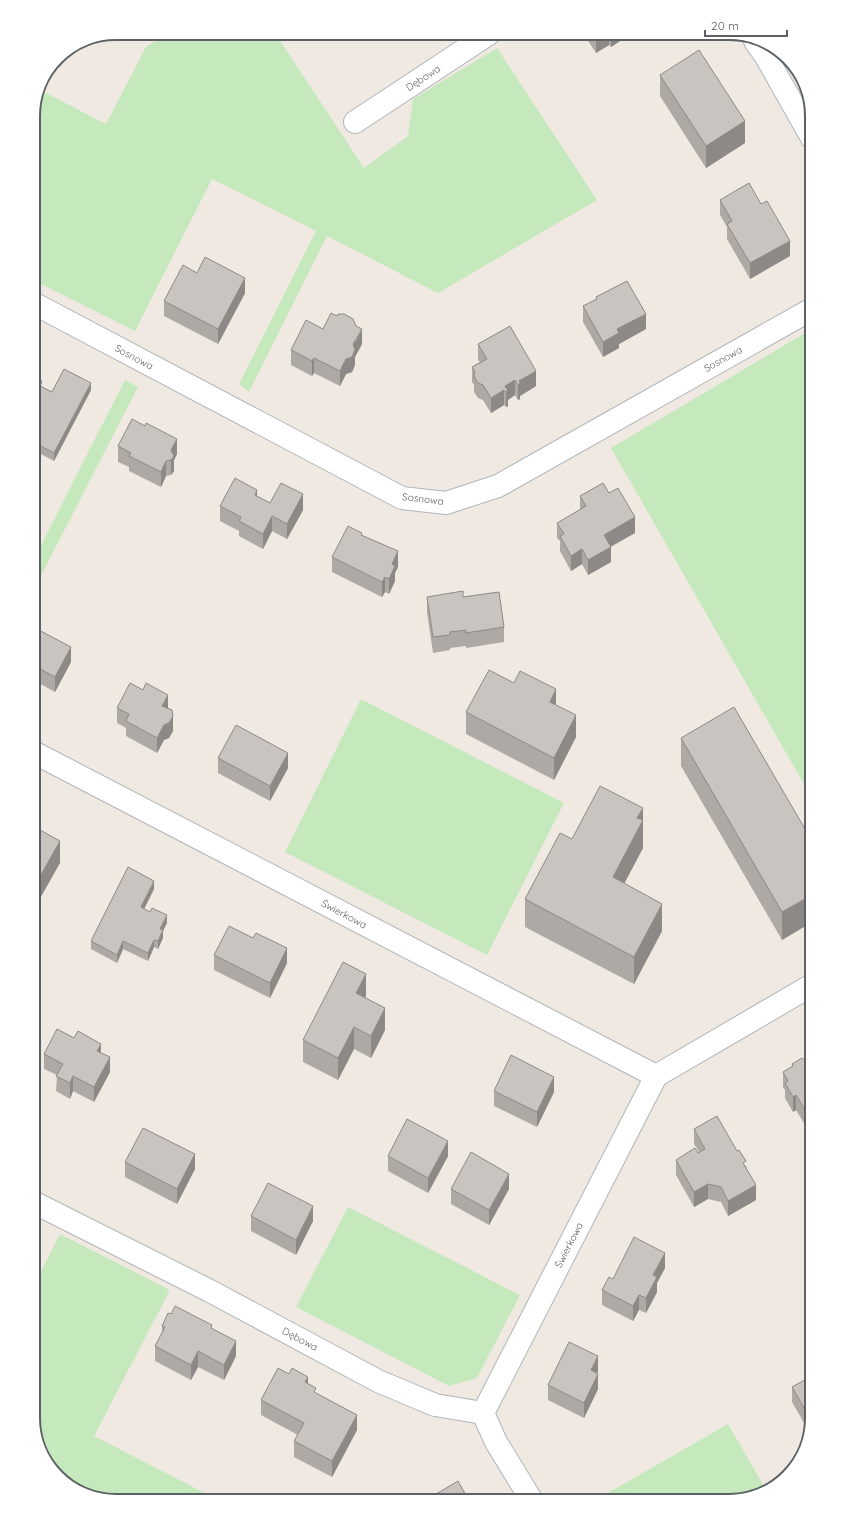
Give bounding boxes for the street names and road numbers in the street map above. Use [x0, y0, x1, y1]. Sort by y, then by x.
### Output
street label: Dębowa [403, 62, 443, 94]
street label: Sosnowa [112, 341, 156, 373]
street label: Sosnowa [702, 343, 744, 375]
street label: Sosnowa [401, 490, 445, 508]
street label: Świerkowa [319, 897, 369, 931]
street label: Świerkowa [552, 1220, 586, 1270]
street label: Dębowa [280, 1324, 320, 1354]

